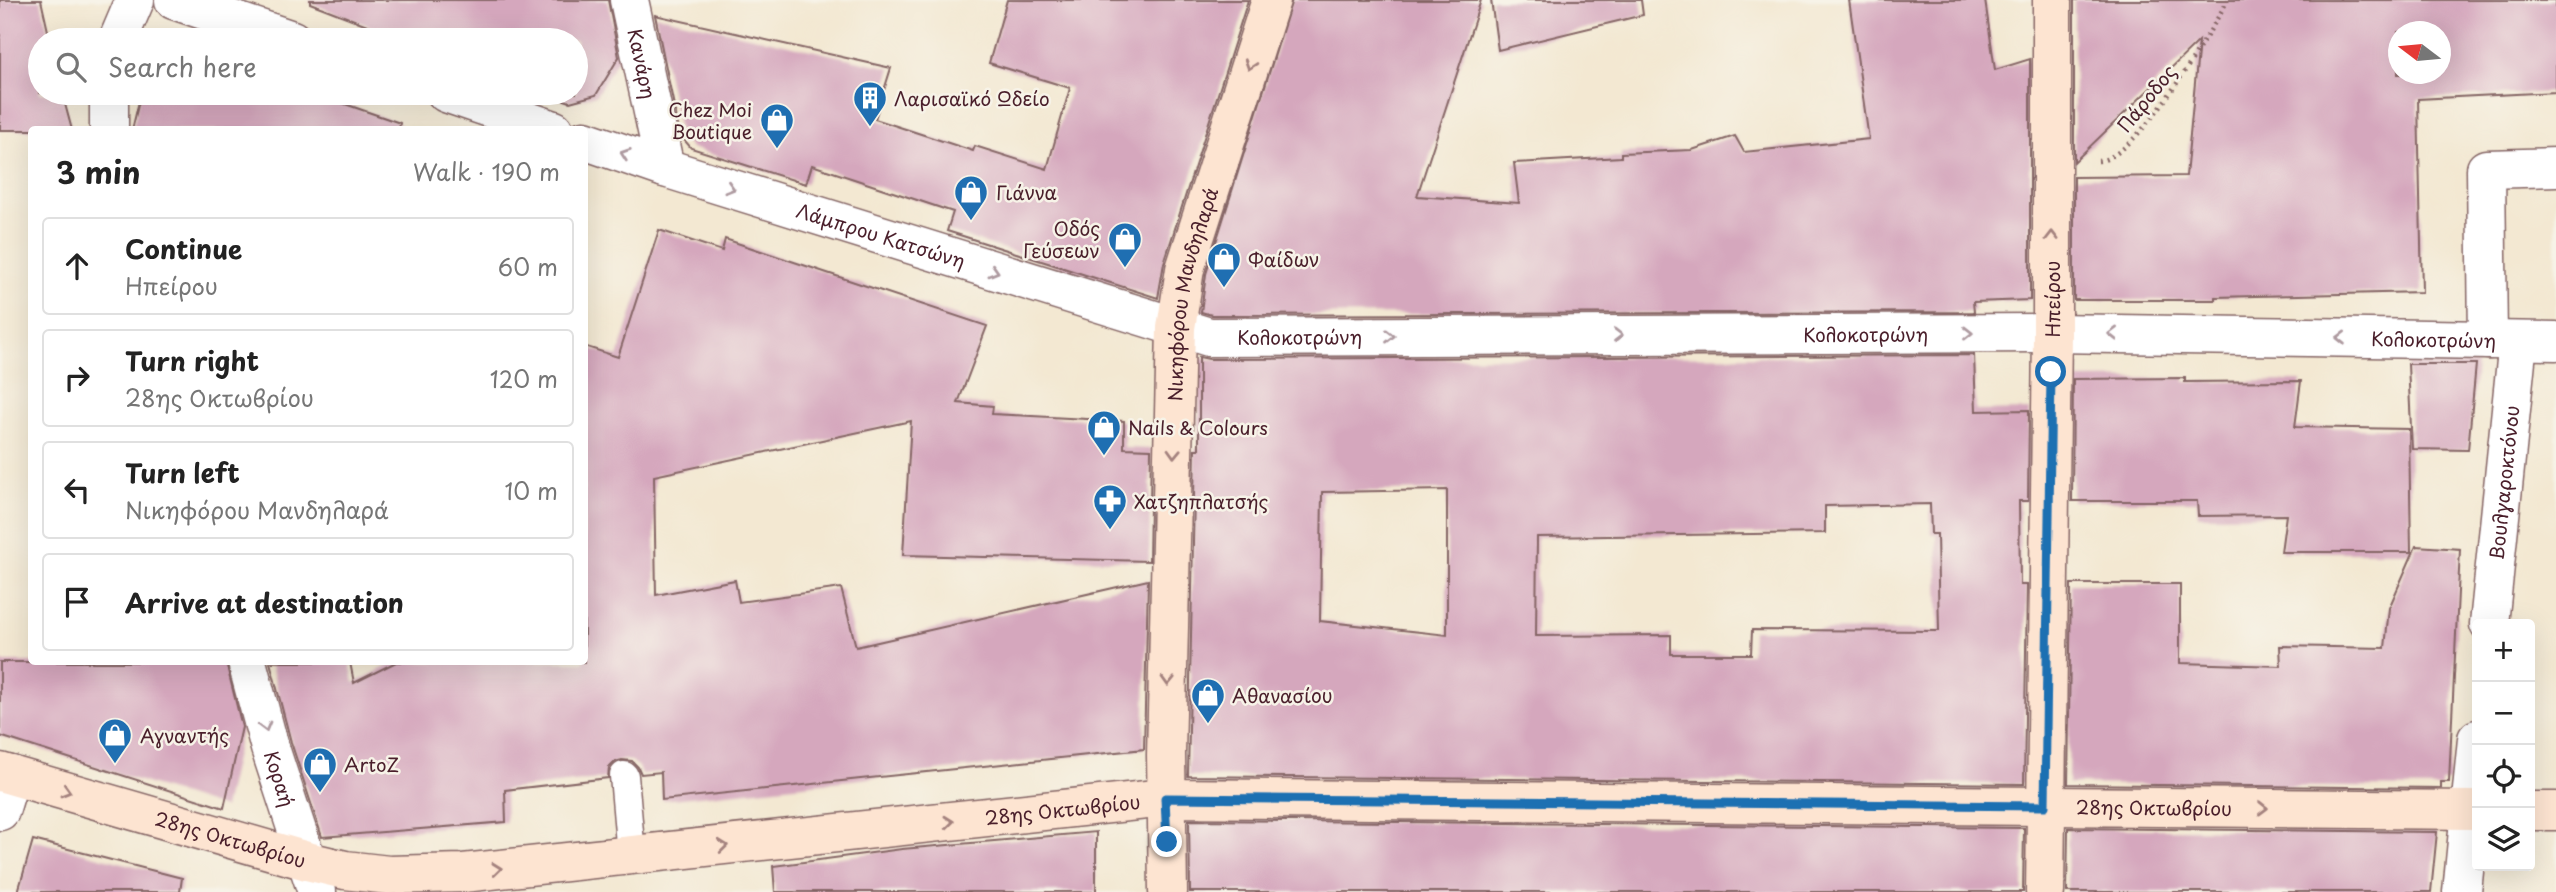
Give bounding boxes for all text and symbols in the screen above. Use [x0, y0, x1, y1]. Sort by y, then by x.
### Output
north arrow [2388, 21, 2451, 84]
street label: Κανάρη [621, 26, 664, 101]
search box [28, 28, 588, 105]
text: Search here [108, 47, 257, 86]
icon: search [52, 48, 90, 86]
one-way arrow [1244, 58, 1258, 71]
street label: Πάροδος [2110, 58, 2182, 138]
building icon: Λαρισαϊκό Ωδείο [851, 79, 889, 128]
place label: Λαρισαϊκό Ωδείο [894, 84, 1050, 112]
place label: Chez Moi Boutique [668, 95, 752, 145]
shop icon: Chez Moi Boutique [758, 101, 796, 150]
one-way arrow [619, 148, 631, 162]
text: 3 min [56, 149, 141, 194]
text: Walk · 190 m [413, 154, 560, 189]
shop icon: Γιάννα [952, 173, 990, 222]
place label: Γιάννα [996, 178, 1057, 206]
one-way arrow [723, 180, 736, 194]
street label: Νικηφόρου Μανδηλαρά [1160, 184, 1224, 402]
street label: Λάμπρου Κατσώνη [793, 196, 969, 274]
place label: Οδός Γεύσεων [1023, 214, 1100, 264]
shop icon: Οδός Γεύσεων [1106, 220, 1144, 269]
text: Continue [125, 229, 242, 268]
one-way arrow [2044, 230, 2060, 241]
shop icon: Φαίδων [1205, 240, 1243, 289]
place label: Φαίδων [1248, 245, 1320, 273]
icon: ahead [58, 247, 96, 285]
text: 60 m [498, 249, 558, 284]
street label: Ηπείρου [2038, 261, 2066, 337]
one-way arrow [987, 263, 1000, 277]
text: Ηπείρου [125, 268, 218, 303]
street label: Κολοκοτρώνη [1803, 320, 1928, 348]
street label: Κολοκοτρώνη [1237, 322, 1362, 351]
street label: Κολοκοτρώνη [2371, 324, 2496, 354]
one-way arrow [1963, 325, 1973, 341]
one-way arrow [2108, 326, 2118, 342]
one-way arrow [1613, 327, 1623, 343]
one-way arrow [1385, 328, 1396, 344]
one-way arrow [2335, 330, 2346, 345]
text: Turn right [125, 341, 259, 380]
route start [2035, 356, 2066, 387]
icon: right [58, 359, 96, 397]
text: 120 m [490, 361, 558, 396]
text: 28ης Οκτωβρίου [125, 380, 314, 415]
street label: Βουλγαροκτόνου [2482, 404, 2525, 561]
shop icon: Nails & Colours [1085, 408, 1123, 457]
place label: Nails & Colours [1128, 413, 1268, 441]
one-way arrow [1166, 448, 1182, 459]
text: Turn left [125, 453, 240, 492]
icon: left [58, 471, 96, 509]
text: 10 m [504, 473, 558, 508]
pharmacy icon: Χατζηπλατσής [1091, 482, 1129, 531]
place label: Χατζηπλατσής [1134, 487, 1268, 515]
text: Νικηφόρου Μανδηλαρά [125, 492, 389, 527]
icon: arrive [58, 583, 96, 621]
text: Arrive at destination [125, 583, 404, 622]
map controls [2472, 619, 2535, 871]
button: + [2472, 619, 2535, 682]
one-way arrow [1160, 675, 1175, 686]
shop icon: Αθανασίου [1189, 676, 1227, 725]
place label: Αθανασίου [1232, 681, 1333, 709]
button: − [2472, 682, 2535, 745]
shop icon: Αγναντής [96, 716, 134, 765]
place label: Αγναντής [140, 721, 229, 749]
one-way arrow [256, 721, 271, 733]
shop icon: ArtoZ [301, 745, 339, 794]
button: locate [2472, 745, 2535, 808]
street label: Κοραή [258, 747, 302, 810]
place label: ArtoZ [344, 750, 399, 778]
one-way arrow [59, 783, 71, 797]
street label: 28ης Οκτωβρίου [983, 787, 1142, 831]
street label: 28ης Οκτωβρίου [2076, 792, 2232, 822]
one-way arrow [2258, 800, 2268, 816]
street label: 28ης Οκτωβρίου [152, 804, 309, 874]
button: layers [2472, 808, 2535, 871]
one-way arrow [944, 815, 955, 830]
route end [1151, 826, 1182, 857]
one-way arrow [717, 838, 729, 853]
one-way arrow [491, 862, 502, 877]

